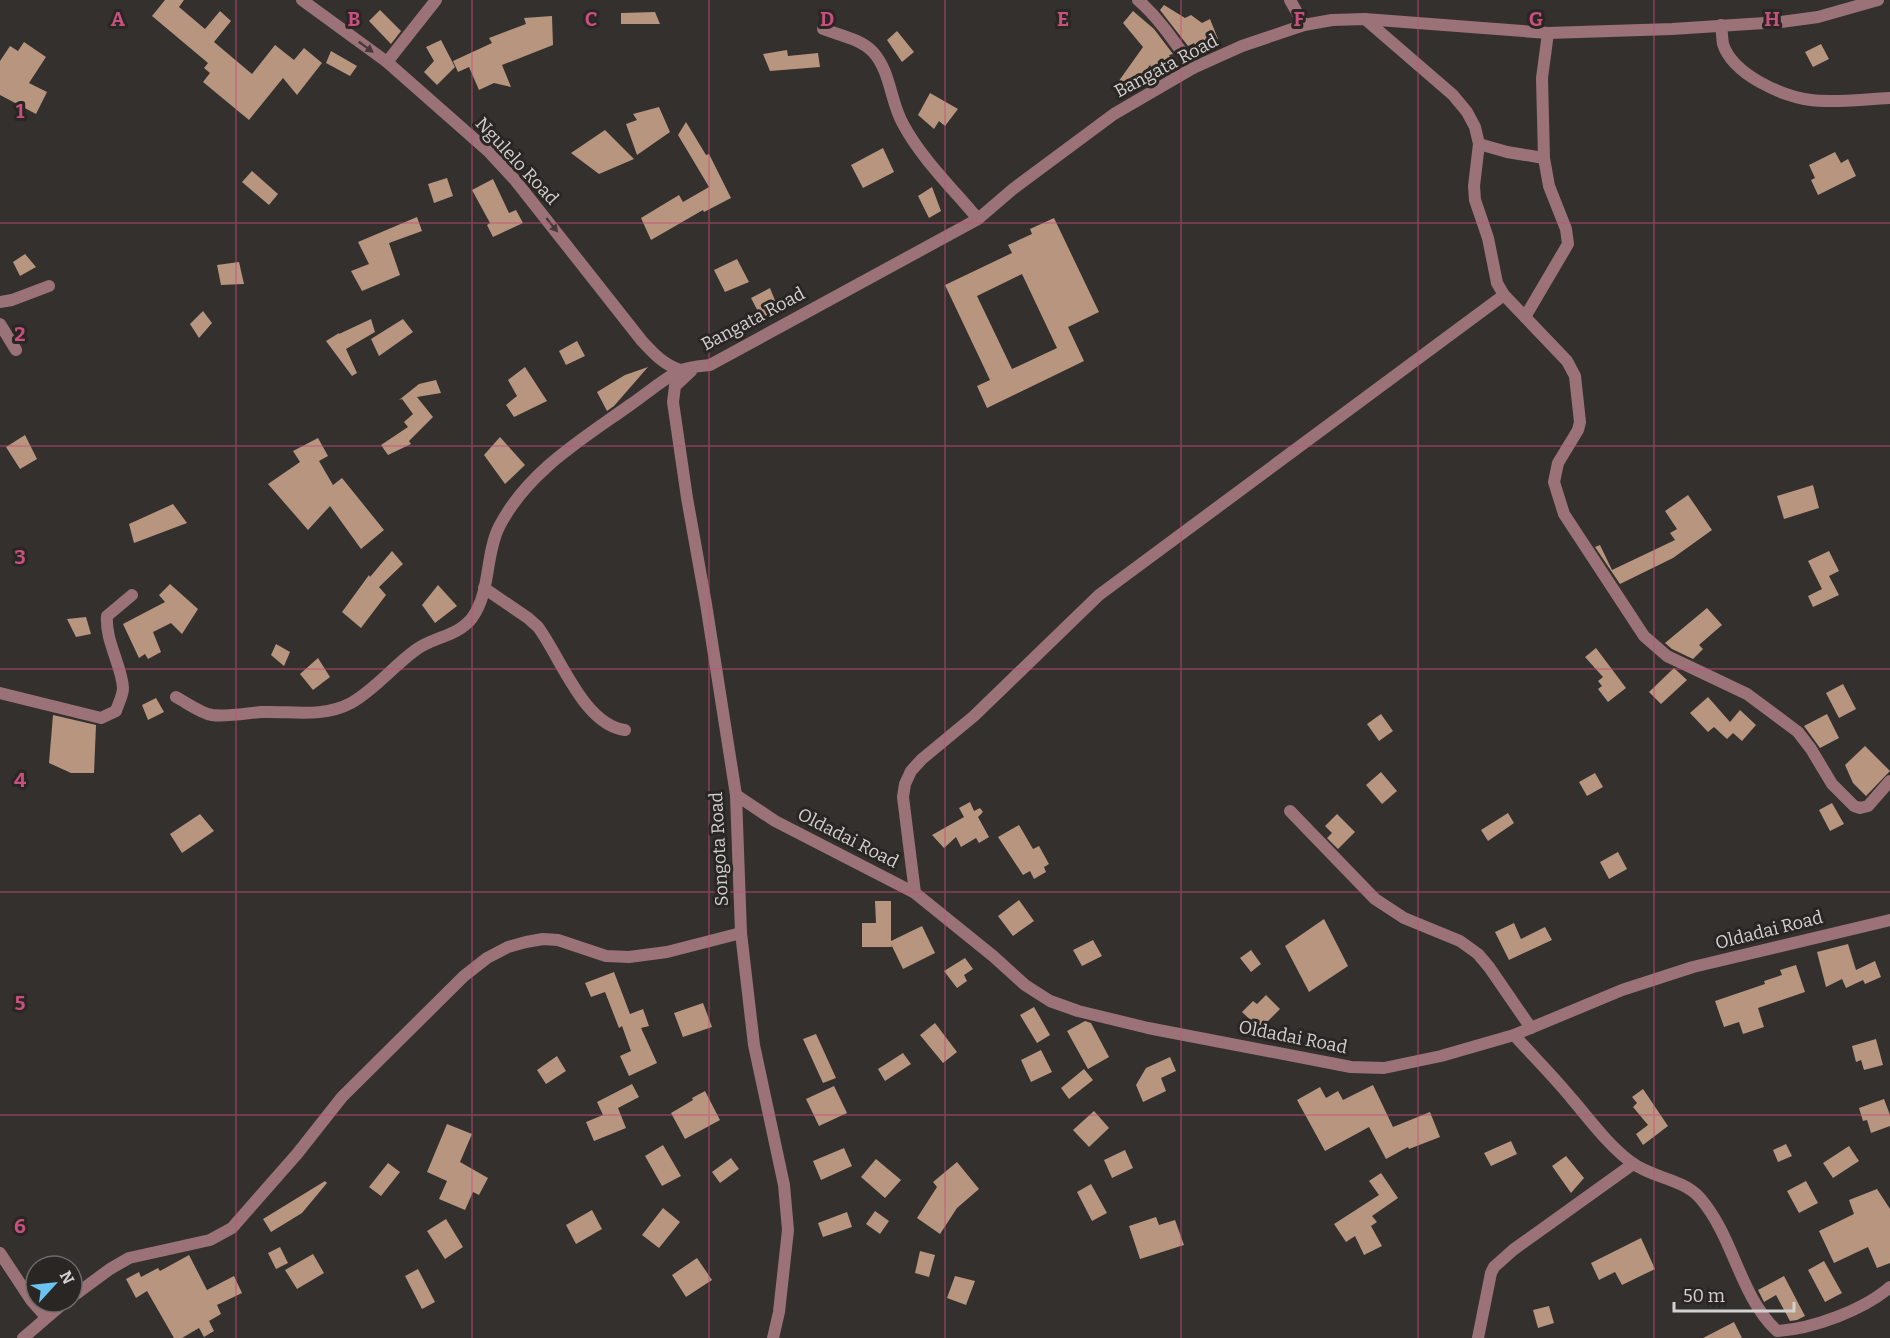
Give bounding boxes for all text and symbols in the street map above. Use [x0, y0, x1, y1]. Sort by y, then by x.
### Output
text: A [111, 7, 126, 31]
text: B [348, 7, 361, 31]
text: C [585, 7, 597, 31]
text: D [820, 7, 834, 31]
text: E [1057, 7, 1069, 31]
text: F [1293, 7, 1305, 31]
text: G [1529, 7, 1543, 31]
text: H [1764, 7, 1780, 31]
street label: Bangata Road [1110, 29, 1222, 103]
one-way arrow [358, 41, 374, 53]
text: 1 [16, 99, 25, 123]
street label: Ngulelo Road [471, 113, 563, 210]
one-way arrow [545, 217, 558, 233]
street label: Bangata Road [697, 282, 809, 356]
text: 2 [14, 322, 26, 346]
text: 3 [14, 545, 26, 569]
text: 4 [14, 768, 26, 792]
street label: Songota Road [705, 791, 733, 907]
street label: Oldadai Road [794, 803, 902, 873]
street label: Oldadai Road [1713, 906, 1825, 954]
text: 5 [15, 991, 26, 1015]
street label: Oldadai Road [1237, 1016, 1350, 1058]
text: 6 [14, 1214, 26, 1238]
north arrow [24, 1254, 84, 1314]
text: N [56, 1268, 78, 1287]
scale bar [1674, 1275, 1794, 1313]
text: 50 m [1683, 1285, 1725, 1307]

